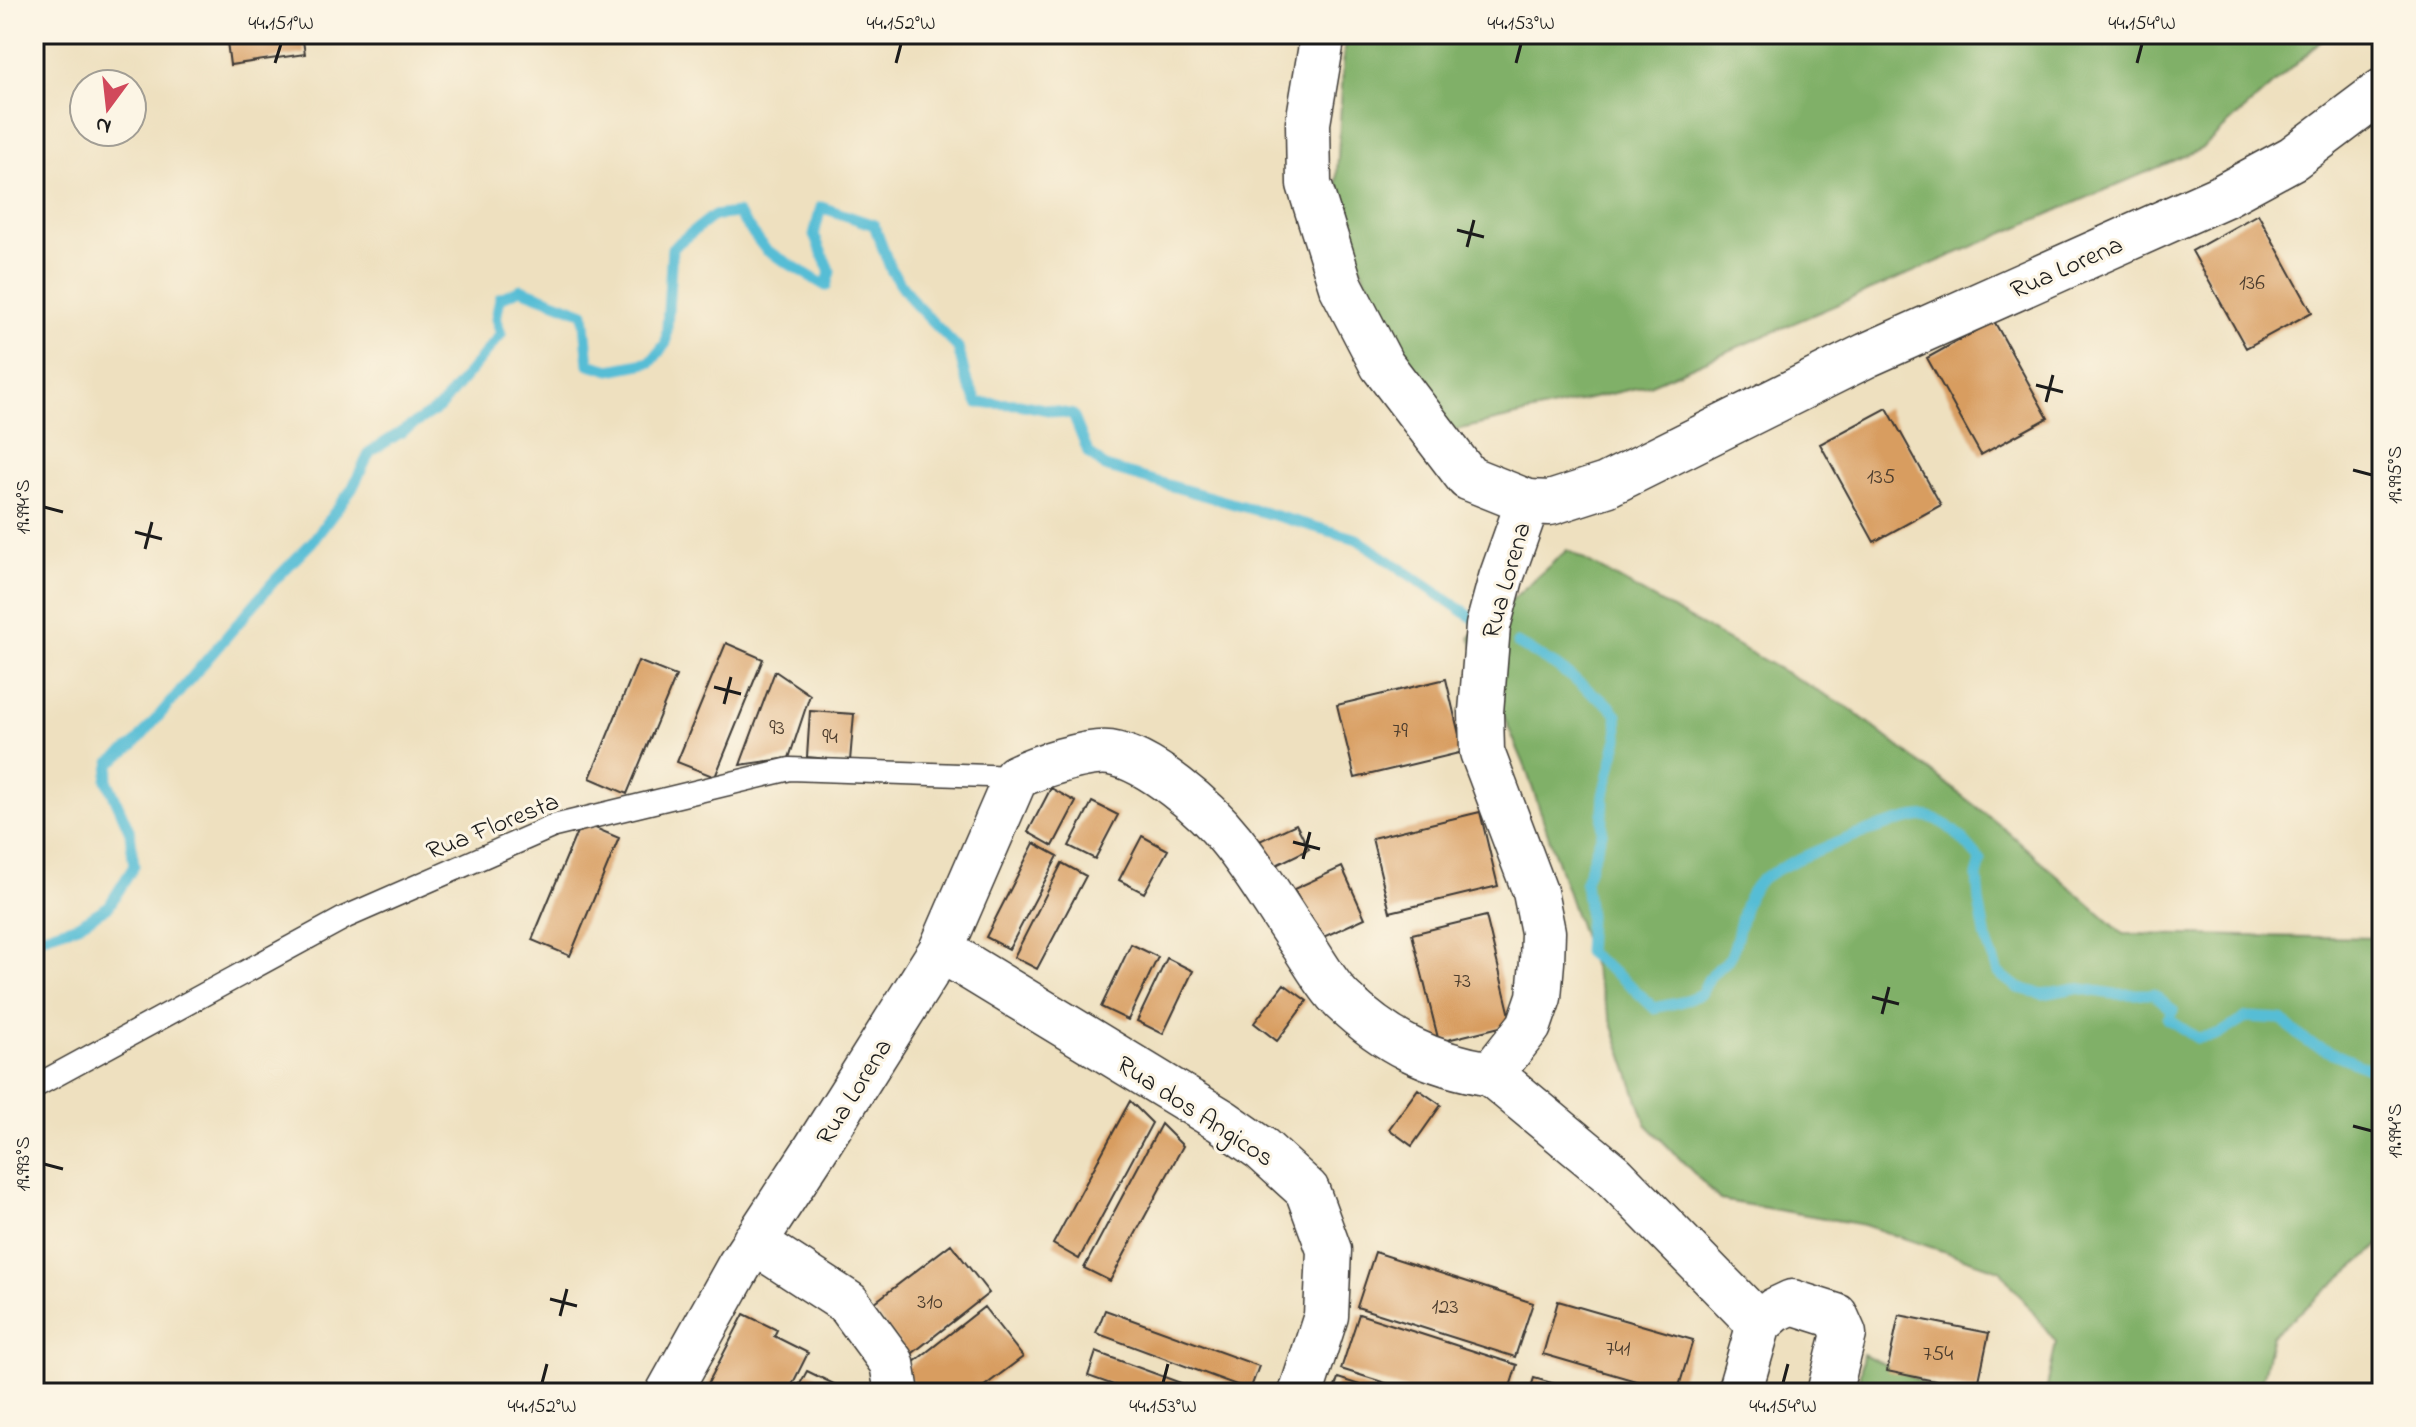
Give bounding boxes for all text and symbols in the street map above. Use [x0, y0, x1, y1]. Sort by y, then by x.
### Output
text: 44.151°W [248, 10, 314, 39]
text: 44.152°W [866, 10, 936, 39]
text: 44.153°W [1487, 10, 1555, 39]
text: 44.154°W [2108, 10, 2176, 39]
north arrow [68, 68, 148, 148]
text: N [92, 107, 115, 142]
street label: Rua Lorena [2005, 227, 2129, 310]
house number: 136 [2239, 268, 2265, 300]
text: 19.995°S [2382, 446, 2411, 504]
house number: 135 [1867, 462, 1895, 494]
text: 19.994°S [10, 479, 39, 534]
street label: Rua Lorena [1473, 518, 1543, 643]
house number: 93 [769, 713, 785, 745]
house number: 79 [1392, 716, 1408, 748]
house number: 94 [822, 722, 838, 754]
street label: Rua Floresta [421, 784, 565, 872]
house number: 73 [1453, 966, 1471, 998]
street label: Rua Lorena [808, 1032, 903, 1153]
street label: Rua dos Angicos [1108, 1047, 1281, 1178]
text: 19.994°S [2382, 1103, 2411, 1158]
text: 19.993°S [10, 1136, 39, 1191]
house number: 310 [917, 1287, 943, 1319]
house number: 123 [1431, 1292, 1459, 1324]
house number: 741 [1605, 1334, 1631, 1366]
house number: 754 [1923, 1339, 1953, 1371]
text: 44.152°W [507, 1393, 577, 1422]
text: 44.153°W [1129, 1393, 1197, 1422]
text: 44.154°W [1749, 1393, 1817, 1422]

